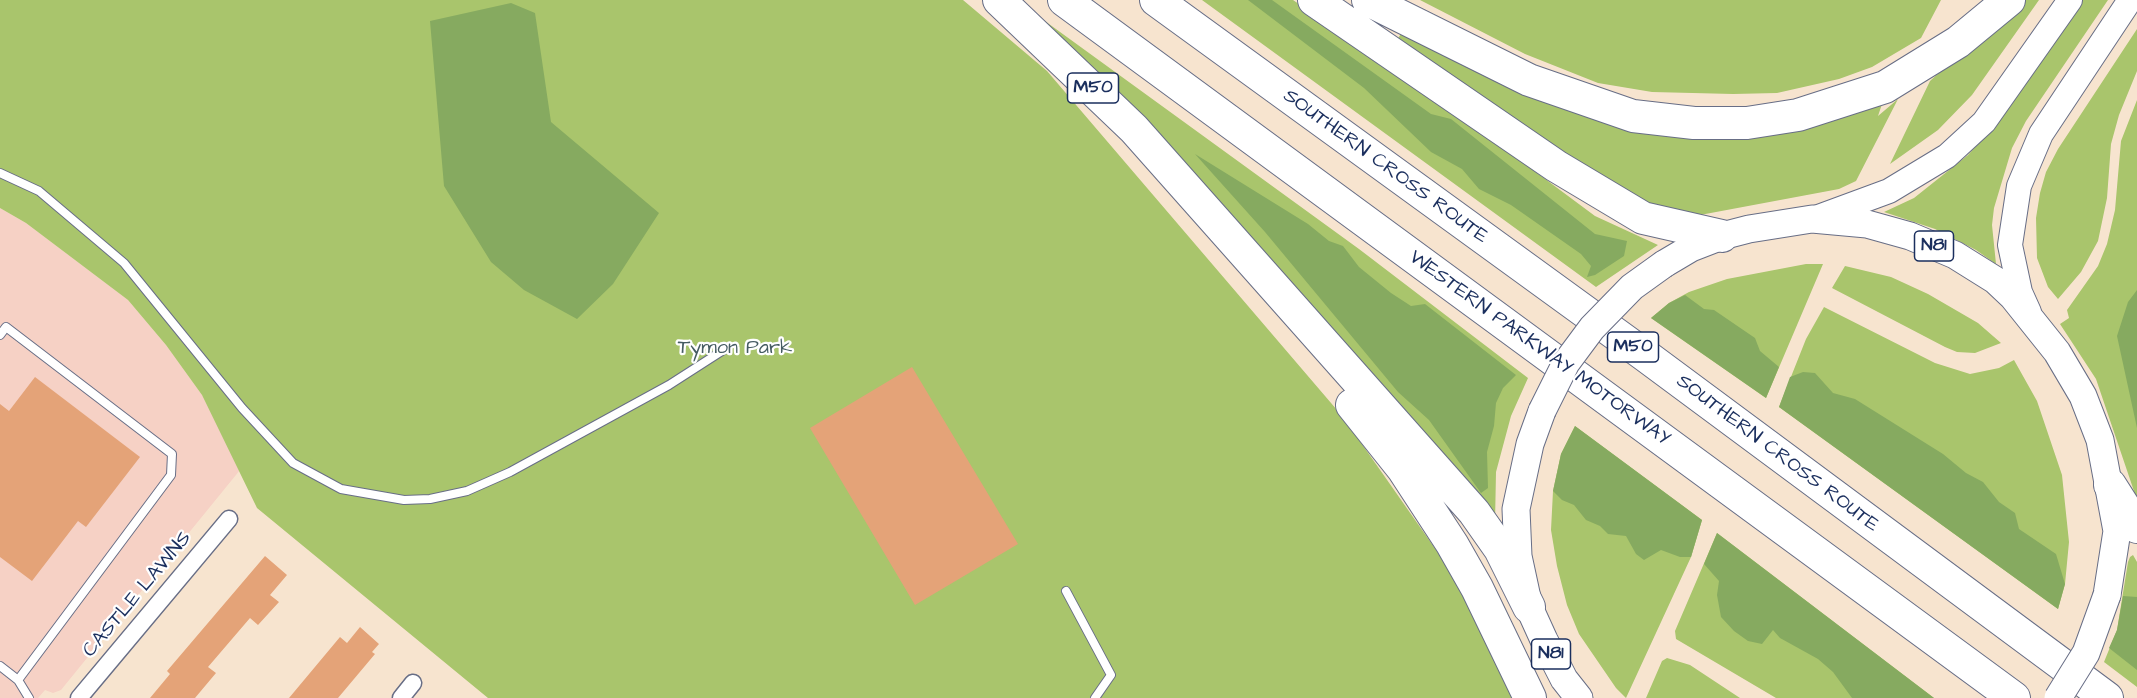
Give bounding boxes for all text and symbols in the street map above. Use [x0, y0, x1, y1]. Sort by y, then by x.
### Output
road number: M50 [1068, 73, 1118, 103]
street label: SOUTHERN CROSS ROUTE [1278, 85, 1492, 249]
road number: N81 [1914, 231, 1954, 261]
street label: WESTERN PARKWAY MOTORWAY [1404, 246, 1674, 452]
road number: M50 [1608, 332, 1658, 362]
park label: Tymon Park [678, 337, 792, 361]
street label: SOUTHERN CROSS ROUTE [1671, 370, 1883, 538]
street label: CASTLE LAWNS [78, 527, 198, 663]
road number: N81 [1532, 639, 1570, 669]

